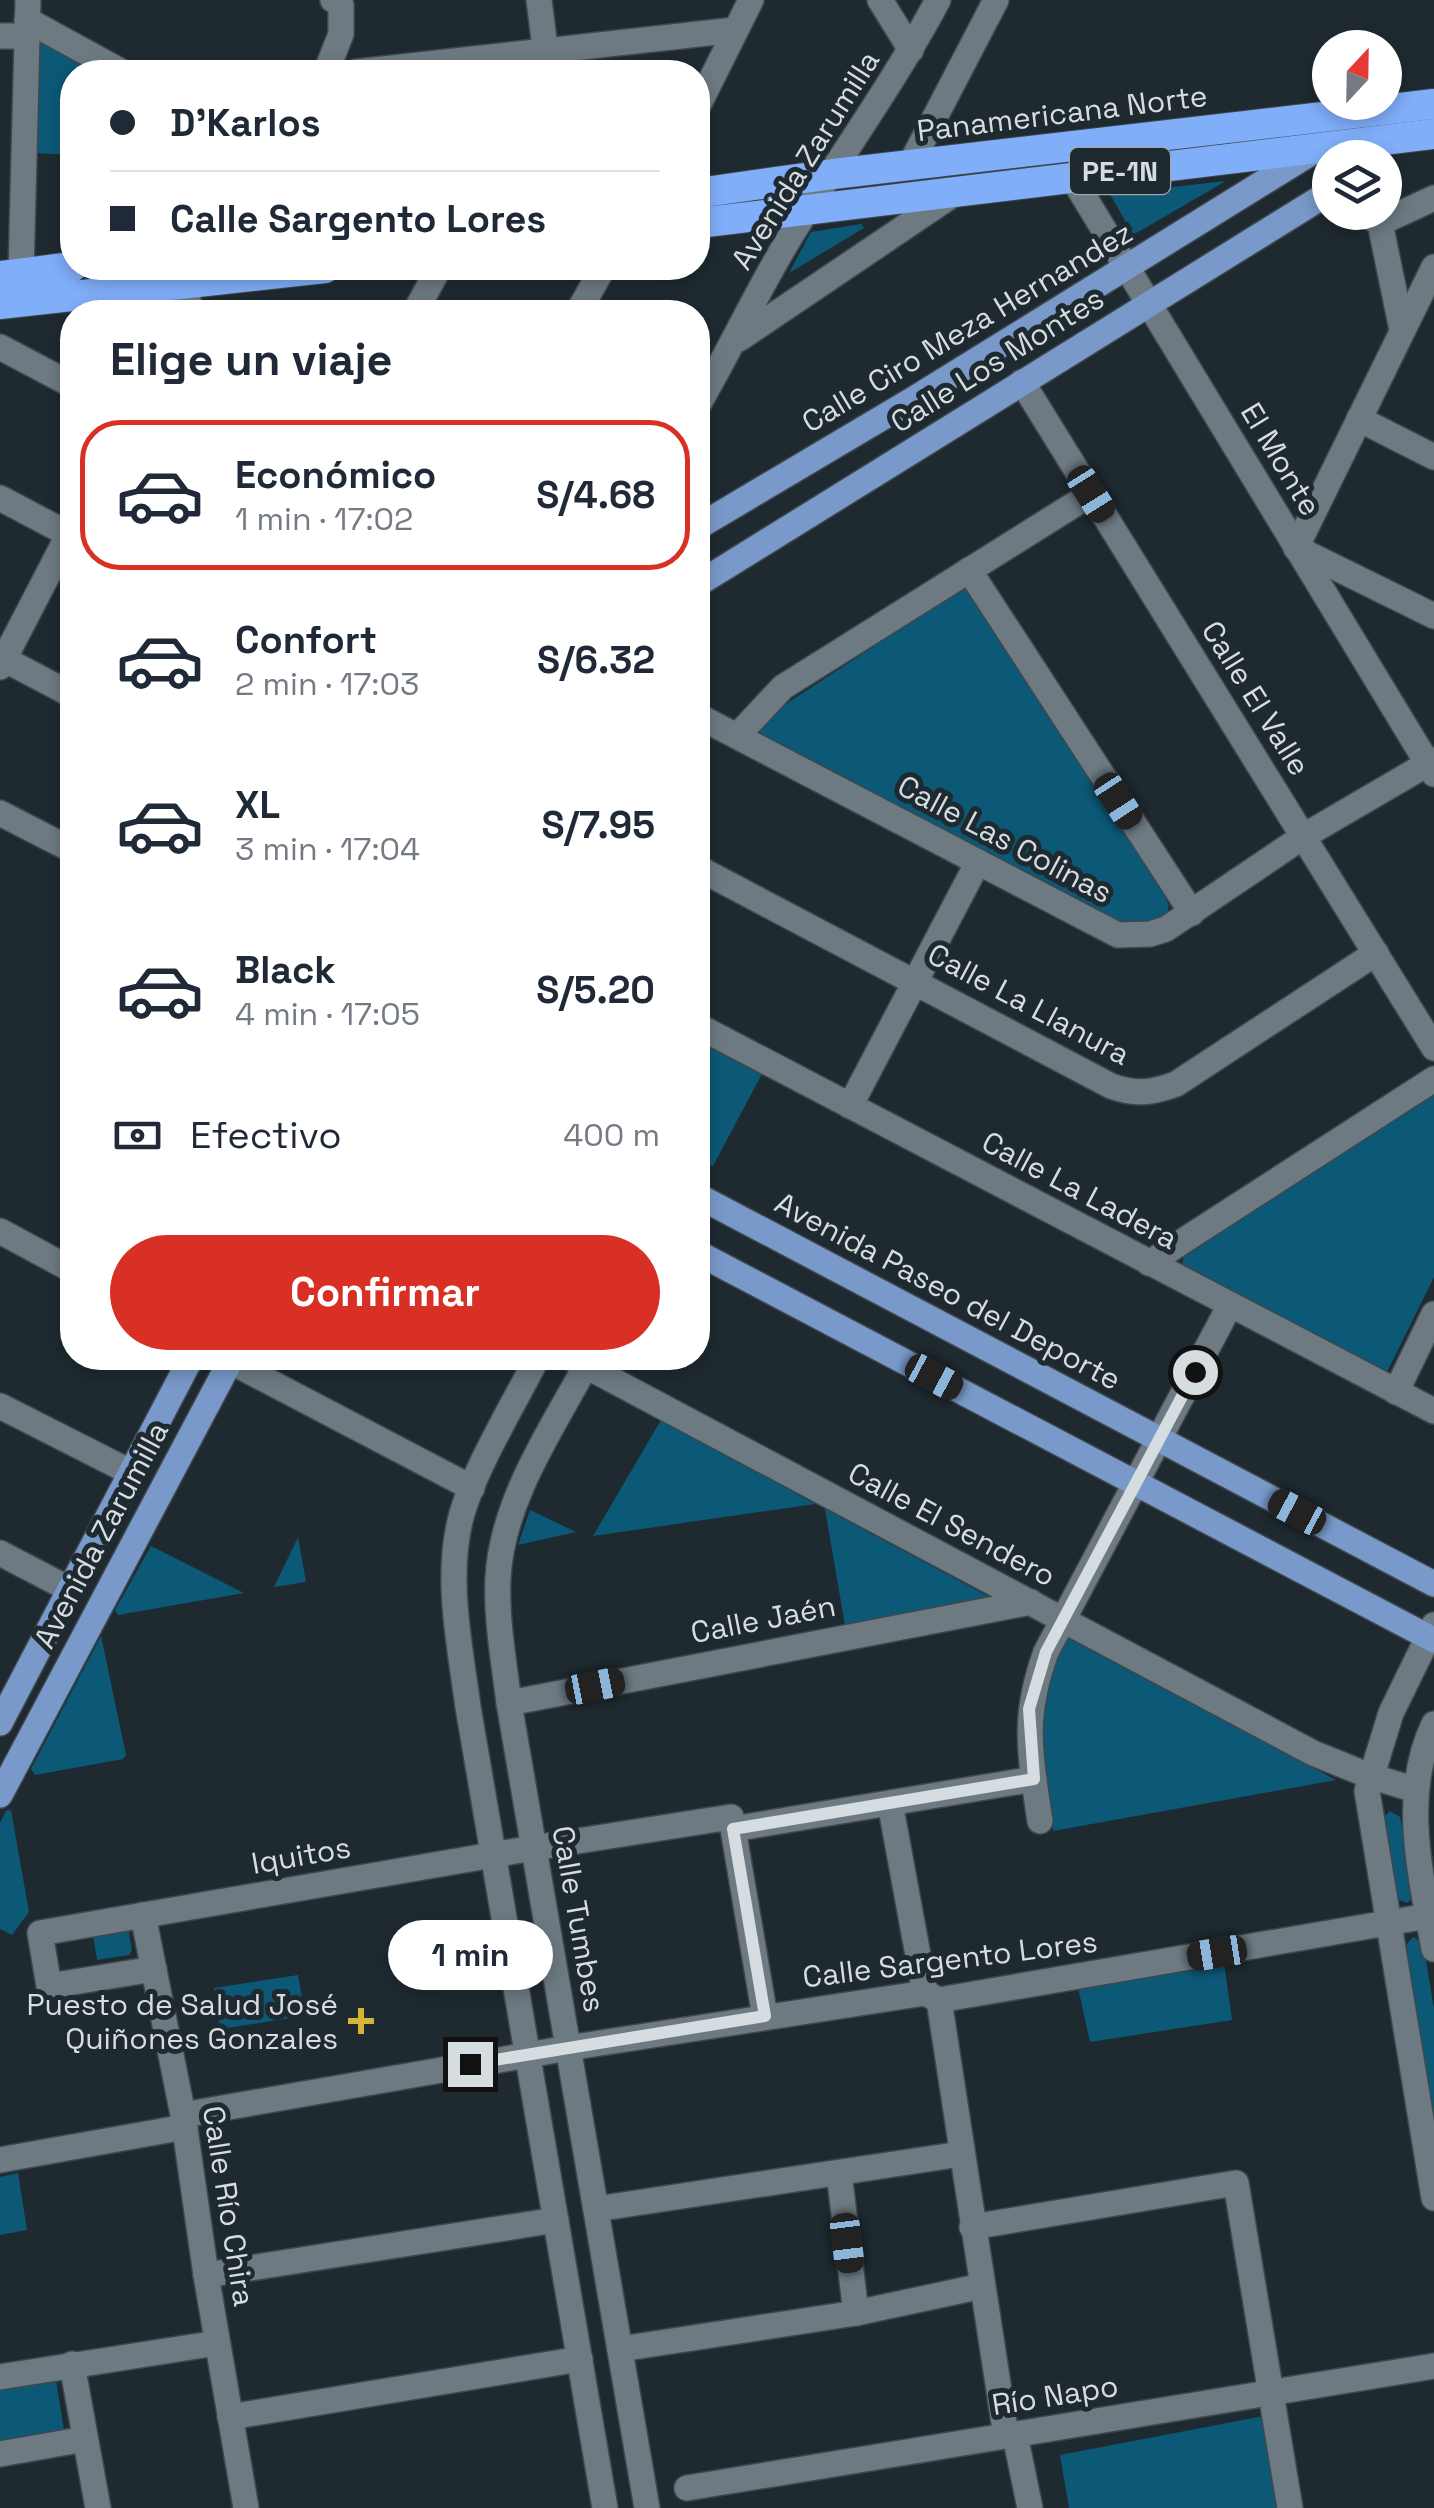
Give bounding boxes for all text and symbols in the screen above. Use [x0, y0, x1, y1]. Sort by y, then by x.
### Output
north arrow [1312, 30, 1402, 120]
map controls [1312, 30, 1402, 230]
street label: Avenida Zarumilla [722, 43, 888, 277]
street label: Panamericana Norte [915, 76, 1209, 150]
text: D'Karlos [170, 99, 321, 147]
button: layers [1312, 140, 1402, 230]
road number: PE-1N [1070, 148, 1170, 194]
text: Calle Sargento Lores [170, 195, 546, 243]
street label: Calle Ciro Meza Hernandez [795, 213, 1139, 441]
street label: Calle Los Montes [883, 279, 1111, 441]
text: Elige un viaje [110, 331, 393, 388]
street label: El Monte [1232, 395, 1330, 523]
icon: car [115, 450, 205, 540]
text: Económico [235, 451, 436, 499]
car [1062, 461, 1120, 527]
text: S/4.68 [536, 471, 655, 519]
text: 1 min · 17:02 [235, 499, 413, 539]
street label: Calle El Valle [1193, 613, 1319, 783]
icon: car [115, 615, 205, 705]
text: Confort [235, 616, 377, 664]
text: S/6.32 [537, 636, 655, 684]
text: 2 min · 17:03 [235, 664, 419, 704]
street label: Calle Las Colinas [891, 766, 1119, 912]
car [1089, 768, 1147, 834]
icon: car [115, 780, 205, 870]
text: XL [235, 781, 280, 829]
text: S/7.95 [542, 801, 655, 849]
text: 3 min · 17:04 [235, 829, 420, 869]
street label: Calle La Llanura [921, 934, 1137, 1074]
icon: car [115, 945, 205, 1035]
text: Black [235, 946, 336, 994]
text: S/5.20 [536, 966, 655, 1014]
text: 4 min · 17:05 [235, 994, 420, 1034]
icon: cash [110, 1108, 165, 1163]
text: Efectivo [190, 1111, 342, 1159]
text: 400 m [563, 1115, 660, 1155]
street label: Calle La Ladera [975, 1122, 1185, 1258]
street label: Avenida Paseo del Deporte [768, 1183, 1128, 1399]
button: Confirmar [110, 1235, 660, 1350]
car [900, 1350, 968, 1404]
route start [1173, 1350, 1218, 1395]
street label: Avenida Zarumilla [25, 1415, 177, 1655]
street label: Calle El Sendero [842, 1453, 1062, 1595]
car [1263, 1485, 1331, 1539]
street label: Calle Jaén [687, 1586, 839, 1652]
car [563, 1666, 627, 1706]
street label: Calle Tumbes [543, 1823, 615, 2015]
street label: Iquitos [248, 1827, 354, 1883]
callout: 1 min [388, 1919, 552, 1989]
street label: Calle Sargento Lores [800, 1922, 1100, 1996]
car [1185, 1933, 1249, 1973]
text: 1 min [431, 1935, 510, 1975]
place label: Puesto de Salud José Quiñones Gonzales [27, 1985, 338, 2058]
marker: Puesto de Salud José Quiñones Gonzales [348, 2008, 374, 2034]
route end [448, 2042, 493, 2087]
street label: Calle Río Chira [194, 2103, 264, 2309]
car [828, 2211, 866, 2275]
street label: Río Napo [989, 2366, 1121, 2424]

